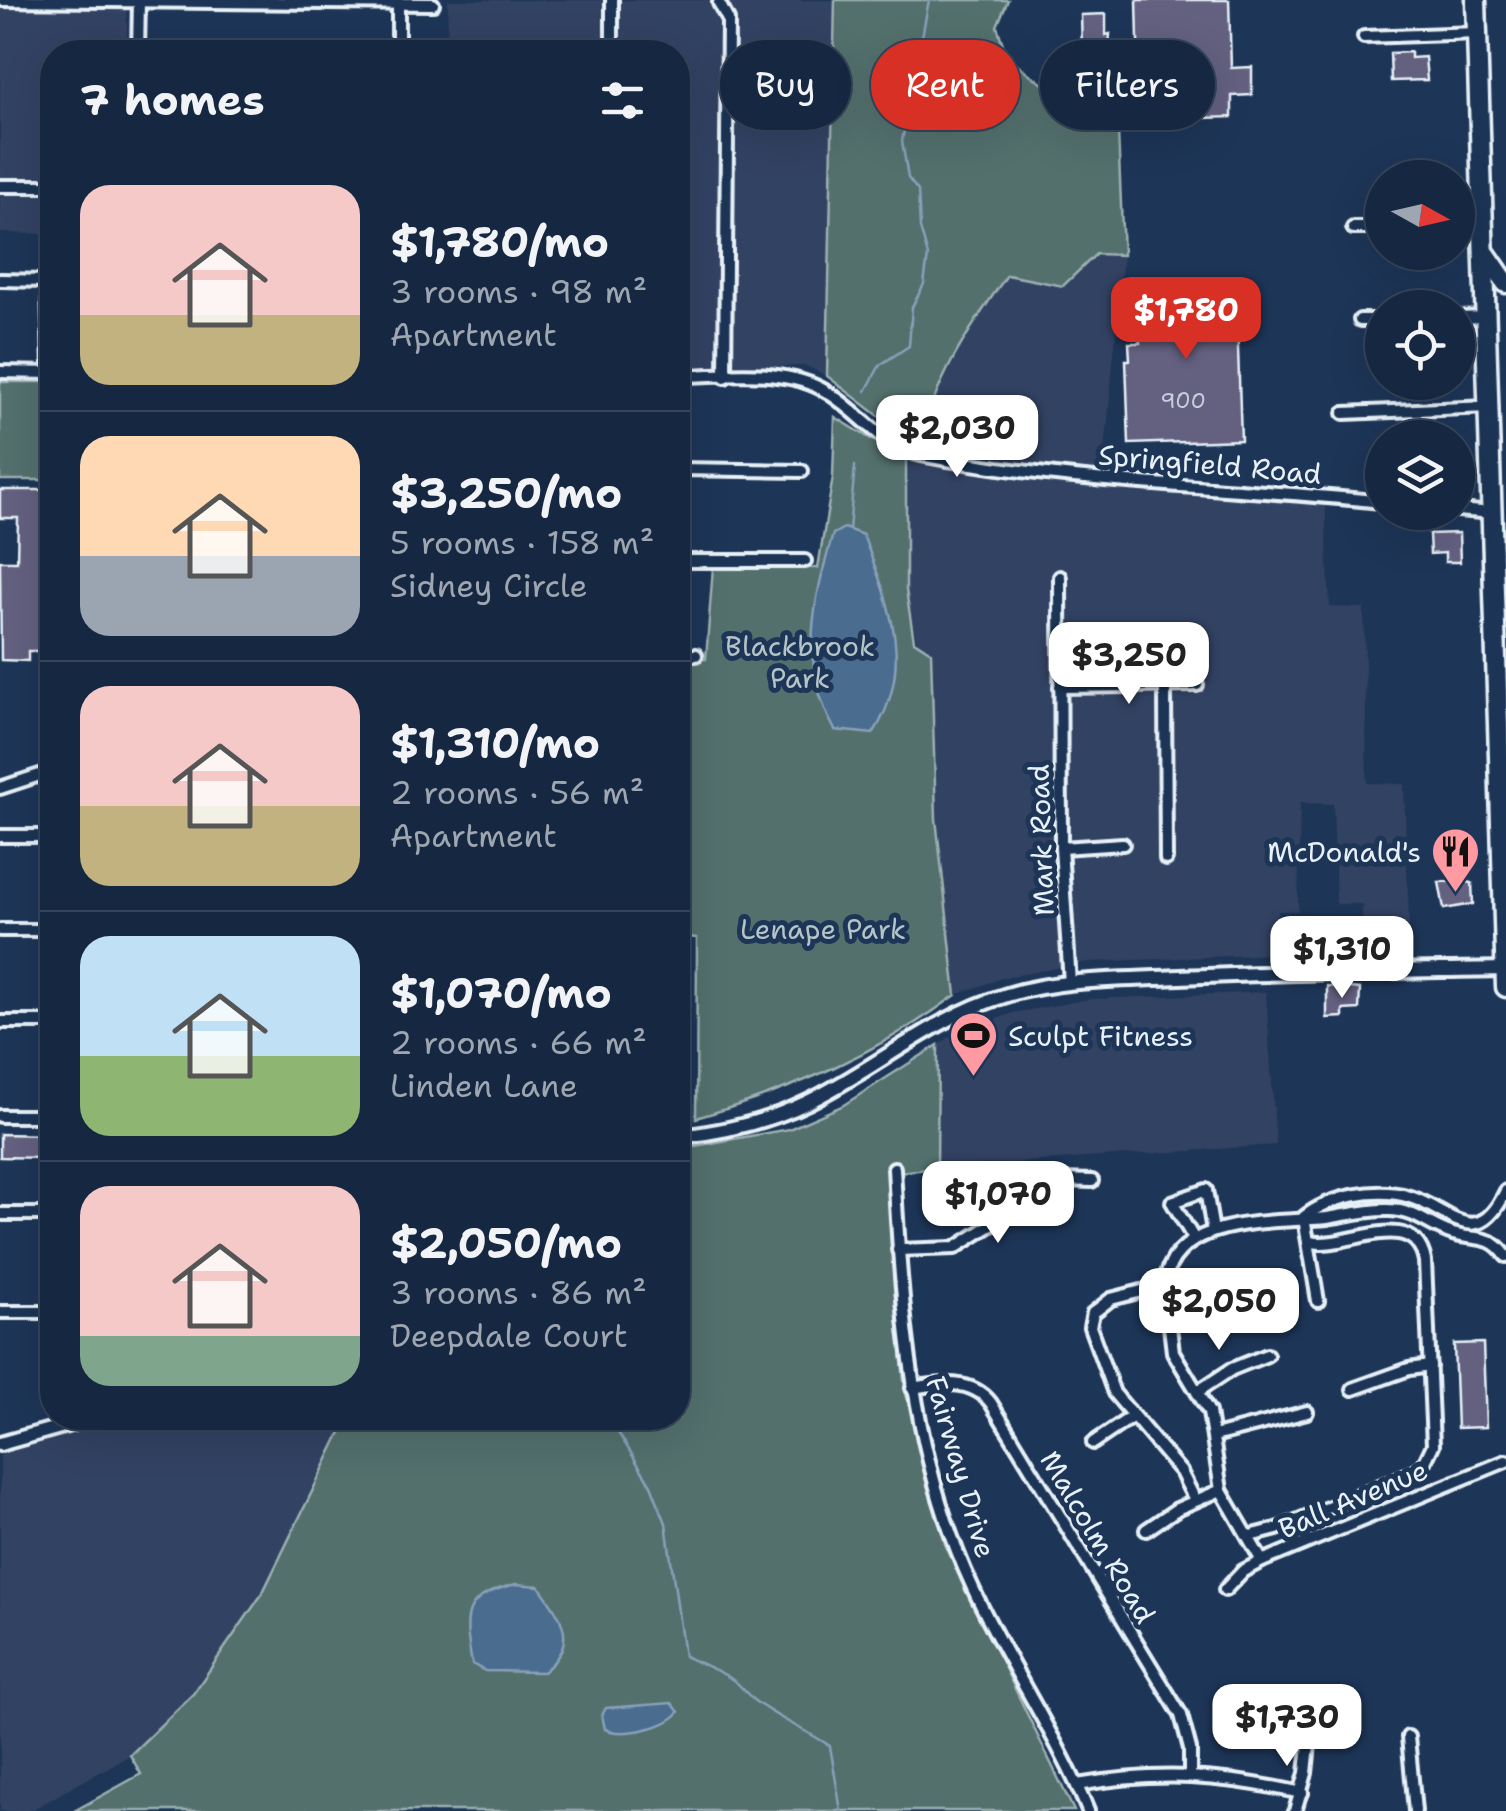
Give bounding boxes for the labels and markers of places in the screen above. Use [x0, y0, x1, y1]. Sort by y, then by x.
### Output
pin: $1,780 [1105, 277, 1267, 362]
pin: $2,030 [876, 395, 1038, 480]
pin: $3,250 [1048, 622, 1210, 707]
restaurant icon: McDonald's [1430, 826, 1482, 894]
place label: McDonald's [1267, 833, 1421, 871]
pin: $1,310 [1261, 916, 1423, 1001]
sports icon: Sculpt Fitness [947, 1010, 999, 1078]
place label: Sculpt Fitness [1008, 1017, 1193, 1055]
pin: $1,070 [917, 1161, 1079, 1246]
pin: $2,050 [1138, 1268, 1300, 1353]
pin: $1,730 [1206, 1684, 1368, 1769]

